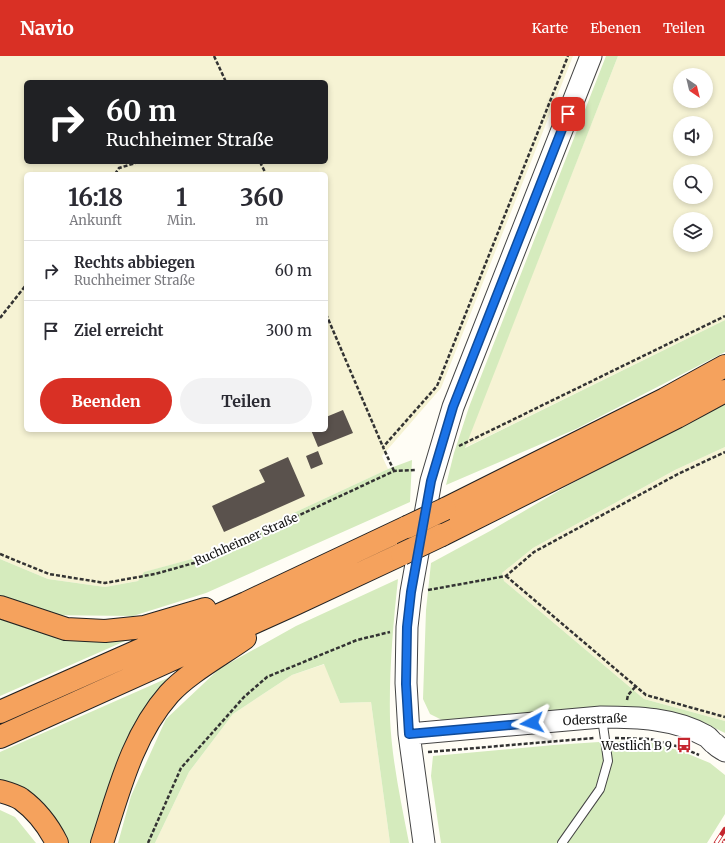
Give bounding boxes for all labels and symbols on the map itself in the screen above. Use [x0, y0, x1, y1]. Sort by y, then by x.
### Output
north arrow [673, 68, 713, 108]
pin [551, 97, 585, 131]
street label: Ruchheimer Straße [192, 509, 300, 569]
position arrow [511, 702, 553, 744]
street label: Oderstraße [562, 710, 628, 728]
bus stop icon: Westlich B 9 [675, 736, 693, 754]
place label: Westlich B 9 [600, 738, 672, 753]

